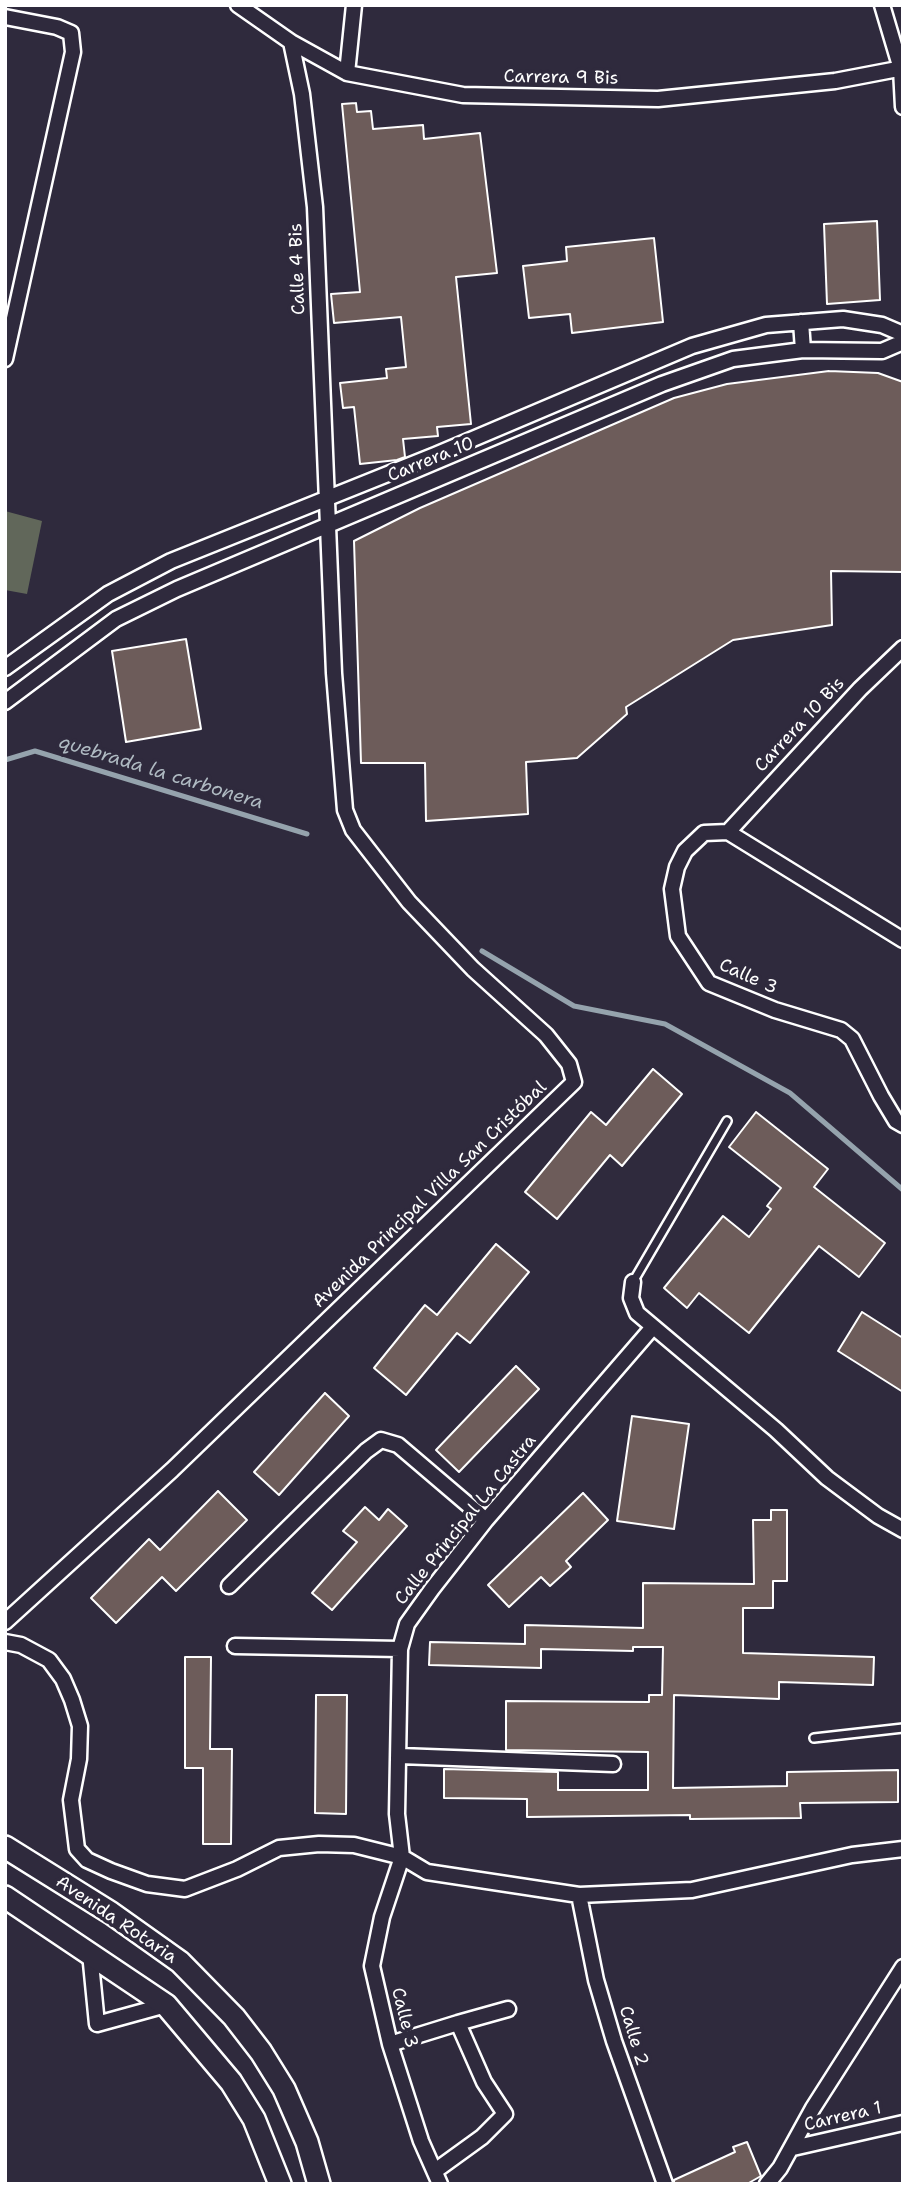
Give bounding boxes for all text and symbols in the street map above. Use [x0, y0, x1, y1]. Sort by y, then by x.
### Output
street label: Carrera 9 Bis [503, 66, 619, 90]
street label: Calle 4 Bis [286, 223, 310, 315]
street label: Carrera 10 [385, 433, 477, 487]
street label: Carrera 10 Bis [751, 673, 849, 777]
water label: quebrada la carbonera [56, 731, 266, 815]
street label: Calle 3 [716, 955, 780, 999]
street label: Avenida Principal Villa San Cristóbal [308, 1077, 552, 1313]
street label: Calle Principal La Castra [391, 1430, 541, 1610]
street label: Avenida Rotaria [51, 1871, 181, 1969]
street label: Calle 3 [386, 1986, 422, 2050]
street label: Calle 2 [614, 2003, 652, 2069]
street label: Carrera 1 [802, 2098, 884, 2136]

